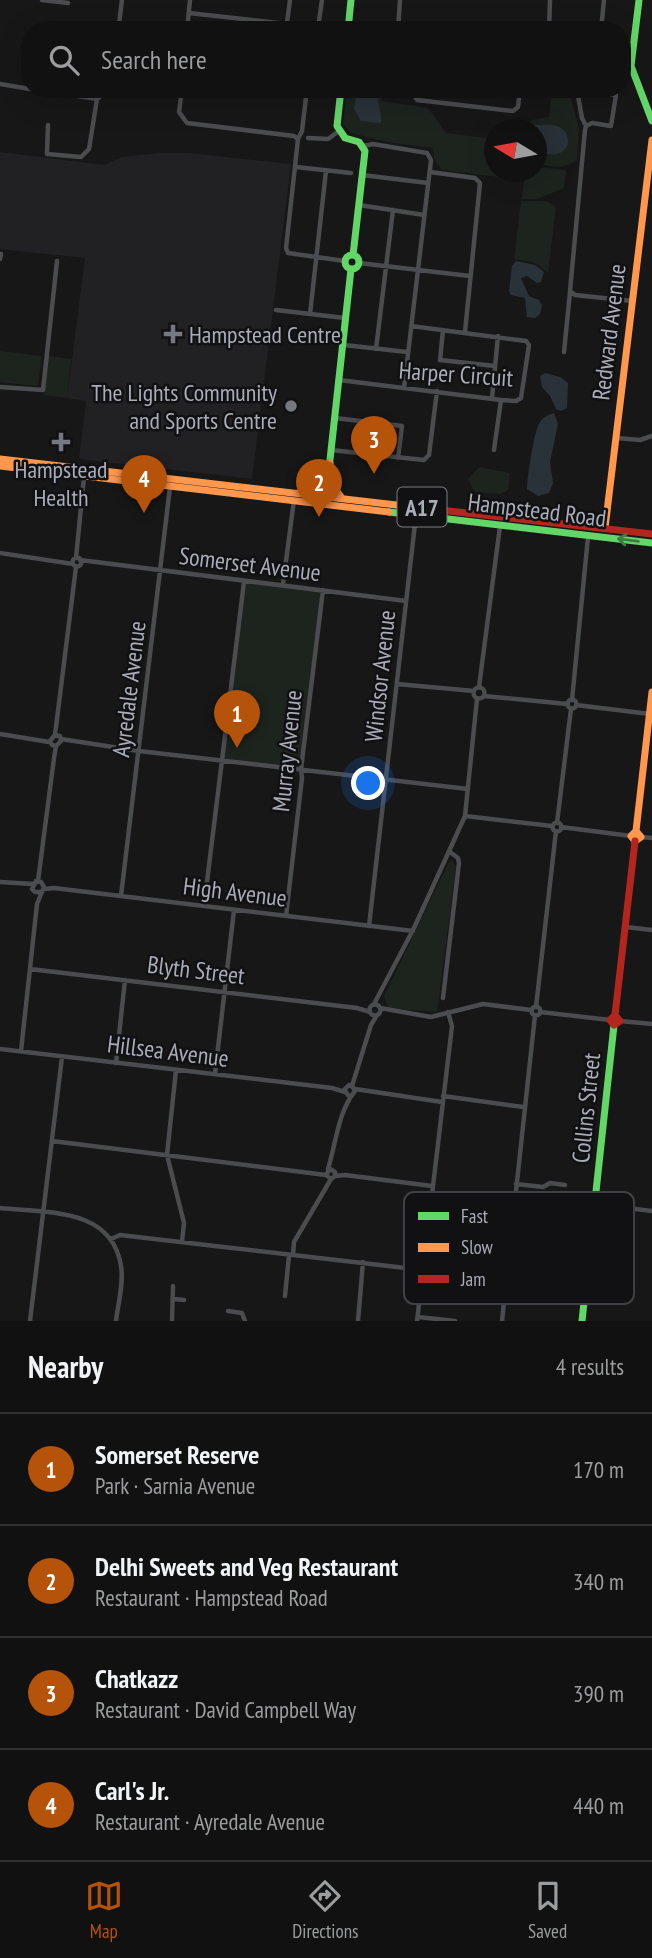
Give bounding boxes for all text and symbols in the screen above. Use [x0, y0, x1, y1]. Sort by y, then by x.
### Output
search box [21, 21, 631, 98]
icon: search [45, 41, 83, 79]
text: Search here [101, 43, 207, 76]
north arrow [484, 119, 547, 182]
street label: Redward Avenue [585, 262, 633, 402]
place label: Hampstead Centre [189, 319, 341, 350]
marker: Hampstead Centre [163, 324, 183, 344]
street label: Harper Circuit [398, 355, 515, 393]
place label: The Lights Community and Sports Centre [91, 377, 277, 436]
marker: The Lights Community and Sports Centre [283, 398, 299, 414]
pin: 3 [351, 416, 397, 474]
marker: Hampstead Health [51, 432, 71, 452]
place label: Hampstead Health [15, 454, 107, 513]
pin: 4 [121, 455, 167, 513]
pin: 2 [296, 459, 342, 517]
street label: Hampstead Road [466, 486, 608, 534]
road number: A17 [398, 488, 446, 526]
one-way arrow [617, 534, 640, 547]
street label: Somerset Avenue [177, 540, 323, 588]
street label: Windsor Avenue [358, 609, 402, 743]
street label: Ayredale Avenue [105, 619, 153, 759]
street label: Murray Avenue [265, 689, 309, 813]
pin: 1 [214, 690, 260, 748]
your location [351, 766, 385, 800]
street label: High Avenue [181, 870, 289, 914]
street label: Blyth Street [146, 949, 247, 991]
street label: Hillsea Avenue [106, 1028, 230, 1074]
street label: Collins Street [565, 1051, 607, 1165]
legend [404, 1192, 634, 1304]
text: Fast [461, 1204, 489, 1228]
text: Slow [461, 1235, 494, 1259]
text: Jam [460, 1267, 486, 1291]
text: Nearby [28, 1347, 103, 1386]
text: 4 results [556, 1352, 624, 1381]
text: Somerset Reserve [95, 1438, 259, 1471]
text: 1 [46, 1455, 57, 1484]
text: 170 m [573, 1455, 624, 1484]
text: Park · Sarnia Avenue [95, 1471, 255, 1500]
text: Delhi Sweets and Veg Restaurant [95, 1550, 398, 1583]
text: 2 [46, 1567, 57, 1596]
text: 340 m [573, 1567, 624, 1596]
text: Restaurant · Hampstead Road [95, 1583, 328, 1612]
text: Chatkazz [95, 1662, 178, 1695]
text: 3 [46, 1679, 57, 1708]
text: 390 m [573, 1679, 624, 1708]
text: Restaurant · David Campbell Way [95, 1695, 356, 1724]
text: Carl's Jr. [95, 1774, 169, 1807]
text: 4 [46, 1791, 57, 1820]
text: 440 m [573, 1791, 624, 1820]
text: Restaurant · Ayredale Avenue [95, 1807, 325, 1836]
tab: Map [85, 1877, 123, 1943]
tab: Directions [292, 1877, 358, 1943]
tab: Saved [528, 1877, 567, 1943]

